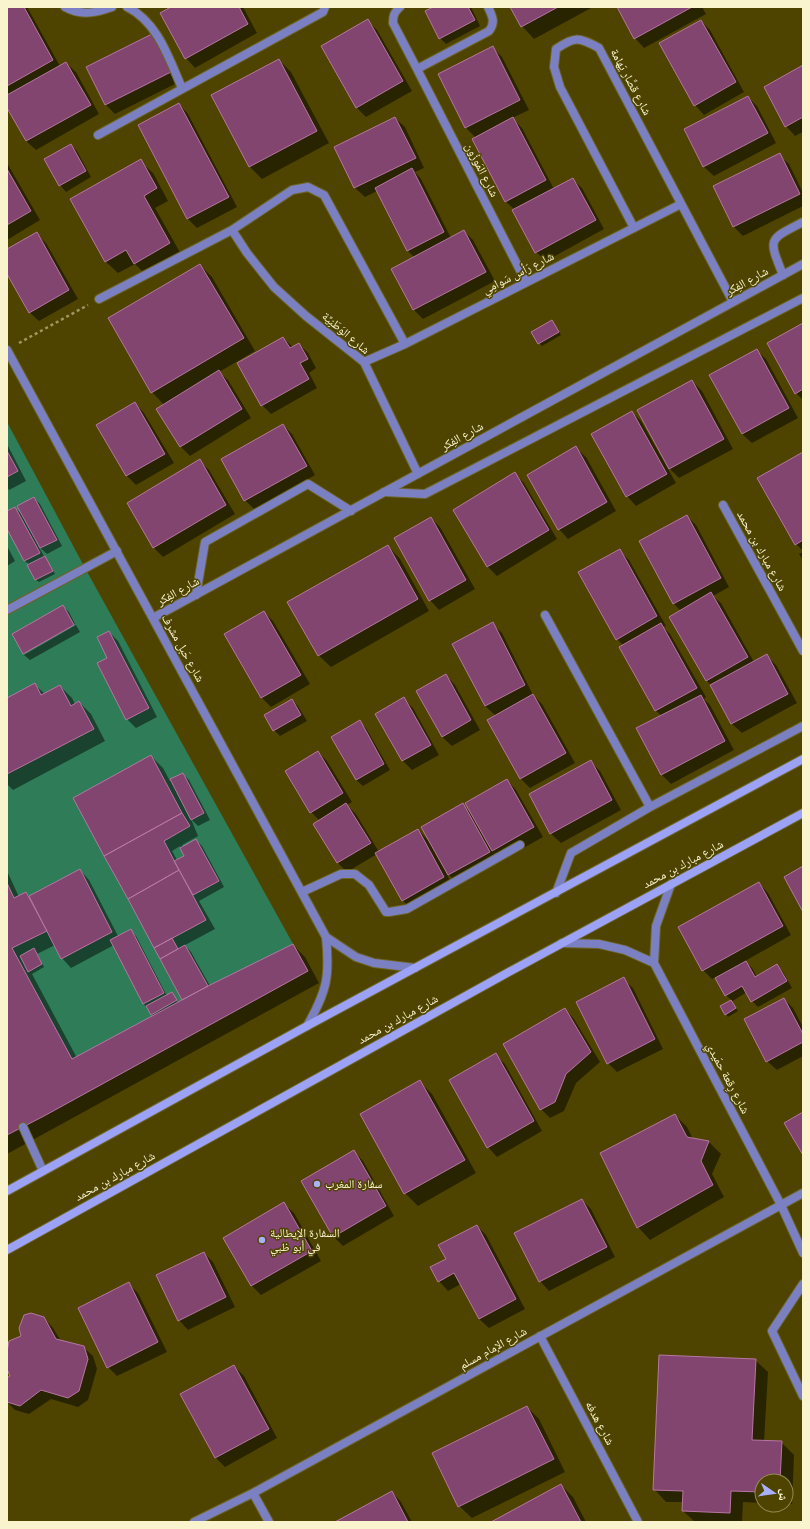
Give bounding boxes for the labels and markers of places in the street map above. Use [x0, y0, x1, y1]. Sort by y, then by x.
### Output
place label: سفارة المغرب [325, 1177, 383, 1191]
marker: سفارة المغرب [312, 1179, 322, 1189]
place label: السفارة الإيطالية في أبو ظبي [270, 1226, 340, 1257]
marker: السفارة الإيطالية في أبو ظبي [257, 1235, 267, 1245]

